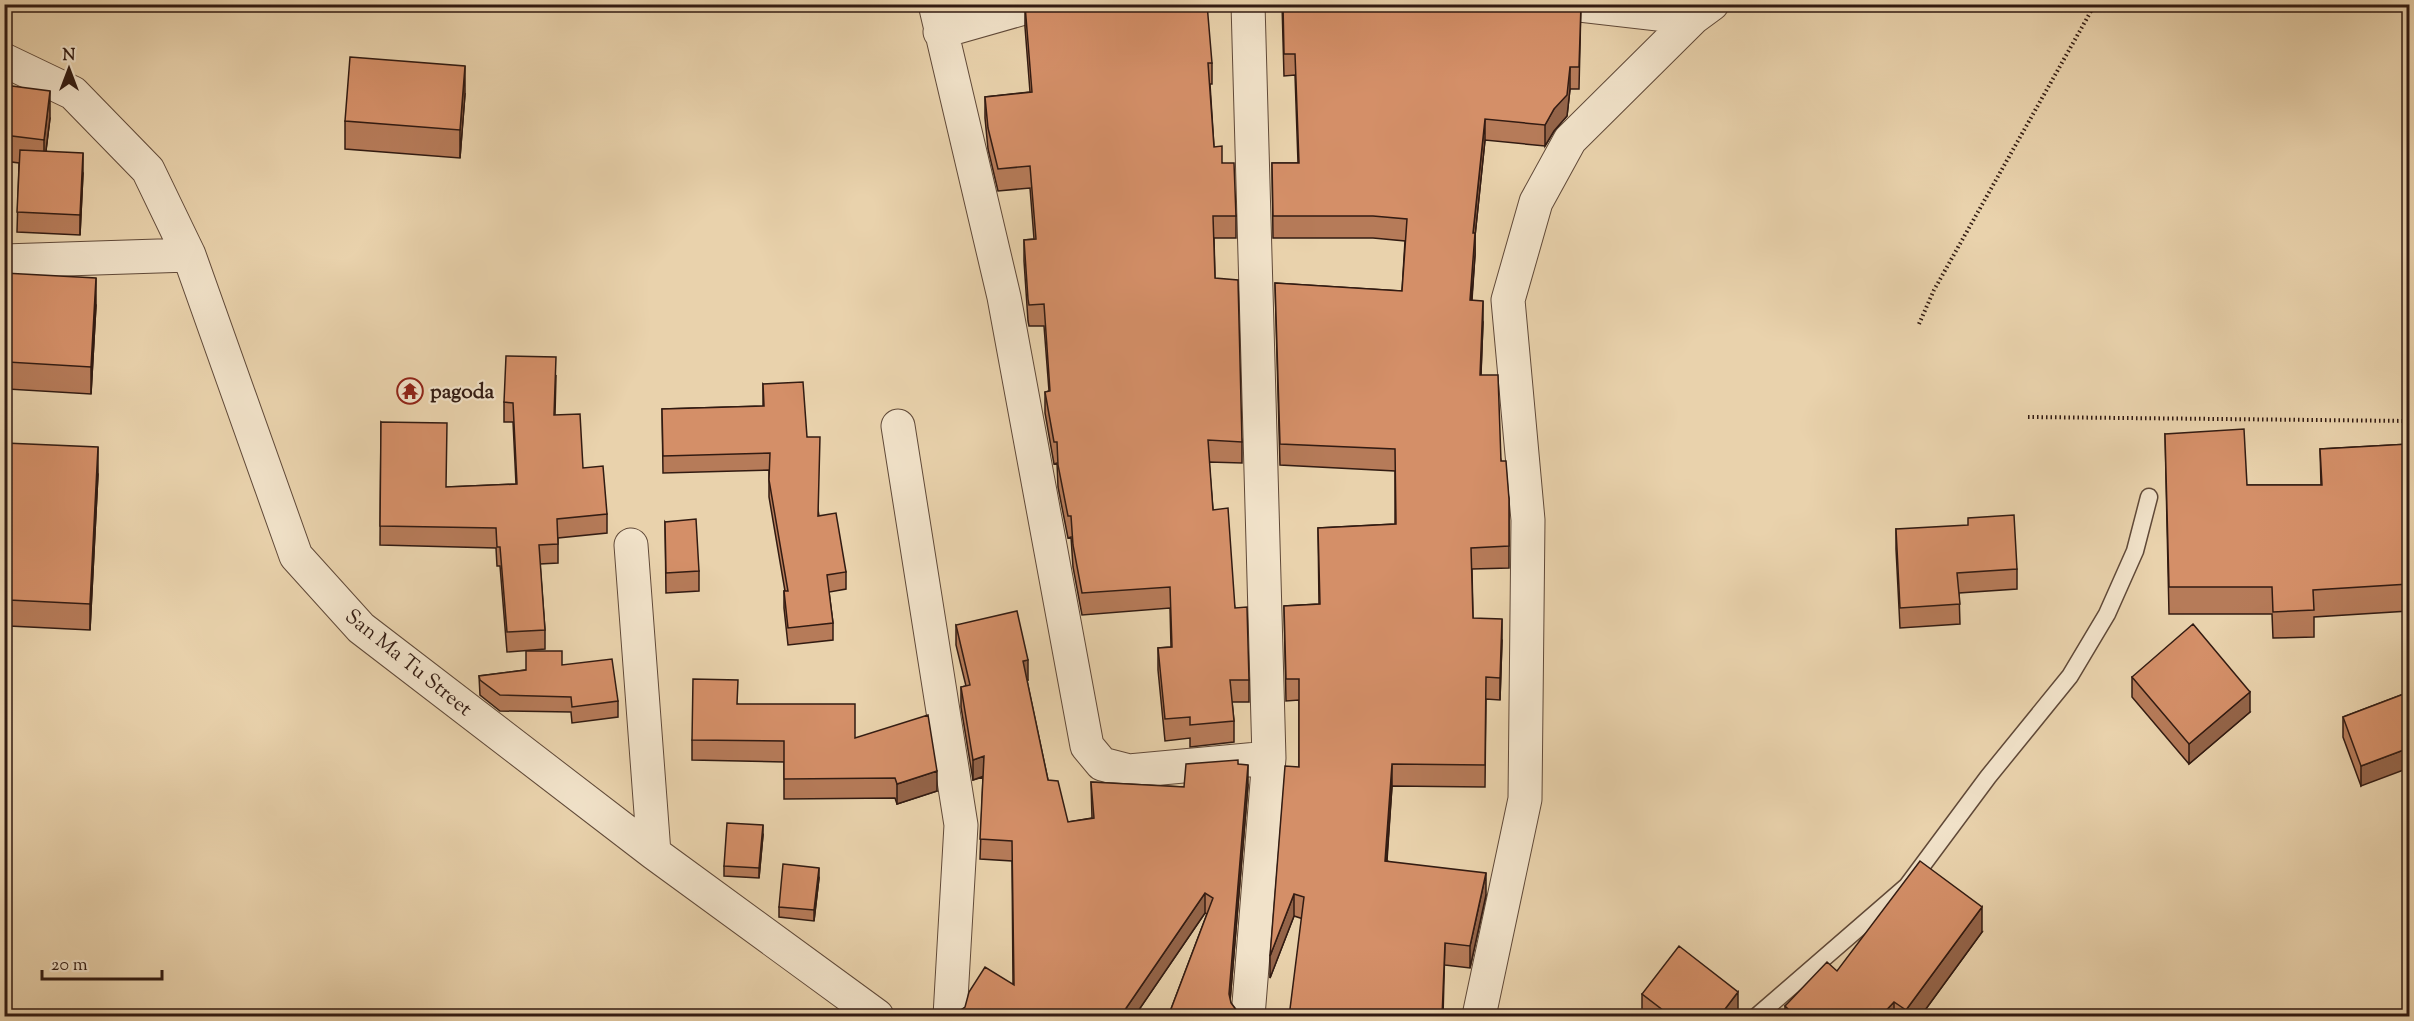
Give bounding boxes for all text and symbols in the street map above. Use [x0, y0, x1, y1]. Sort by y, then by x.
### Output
north arrow [39, 39, 99, 99]
text: N [63, 45, 76, 68]
temple icon: pagoda [395, 376, 425, 406]
place label: pagoda [430, 378, 495, 408]
street label: San Ma Tu Street [338, 603, 478, 724]
scale bar [42, 943, 162, 981]
text: 20 m [51, 953, 88, 979]

